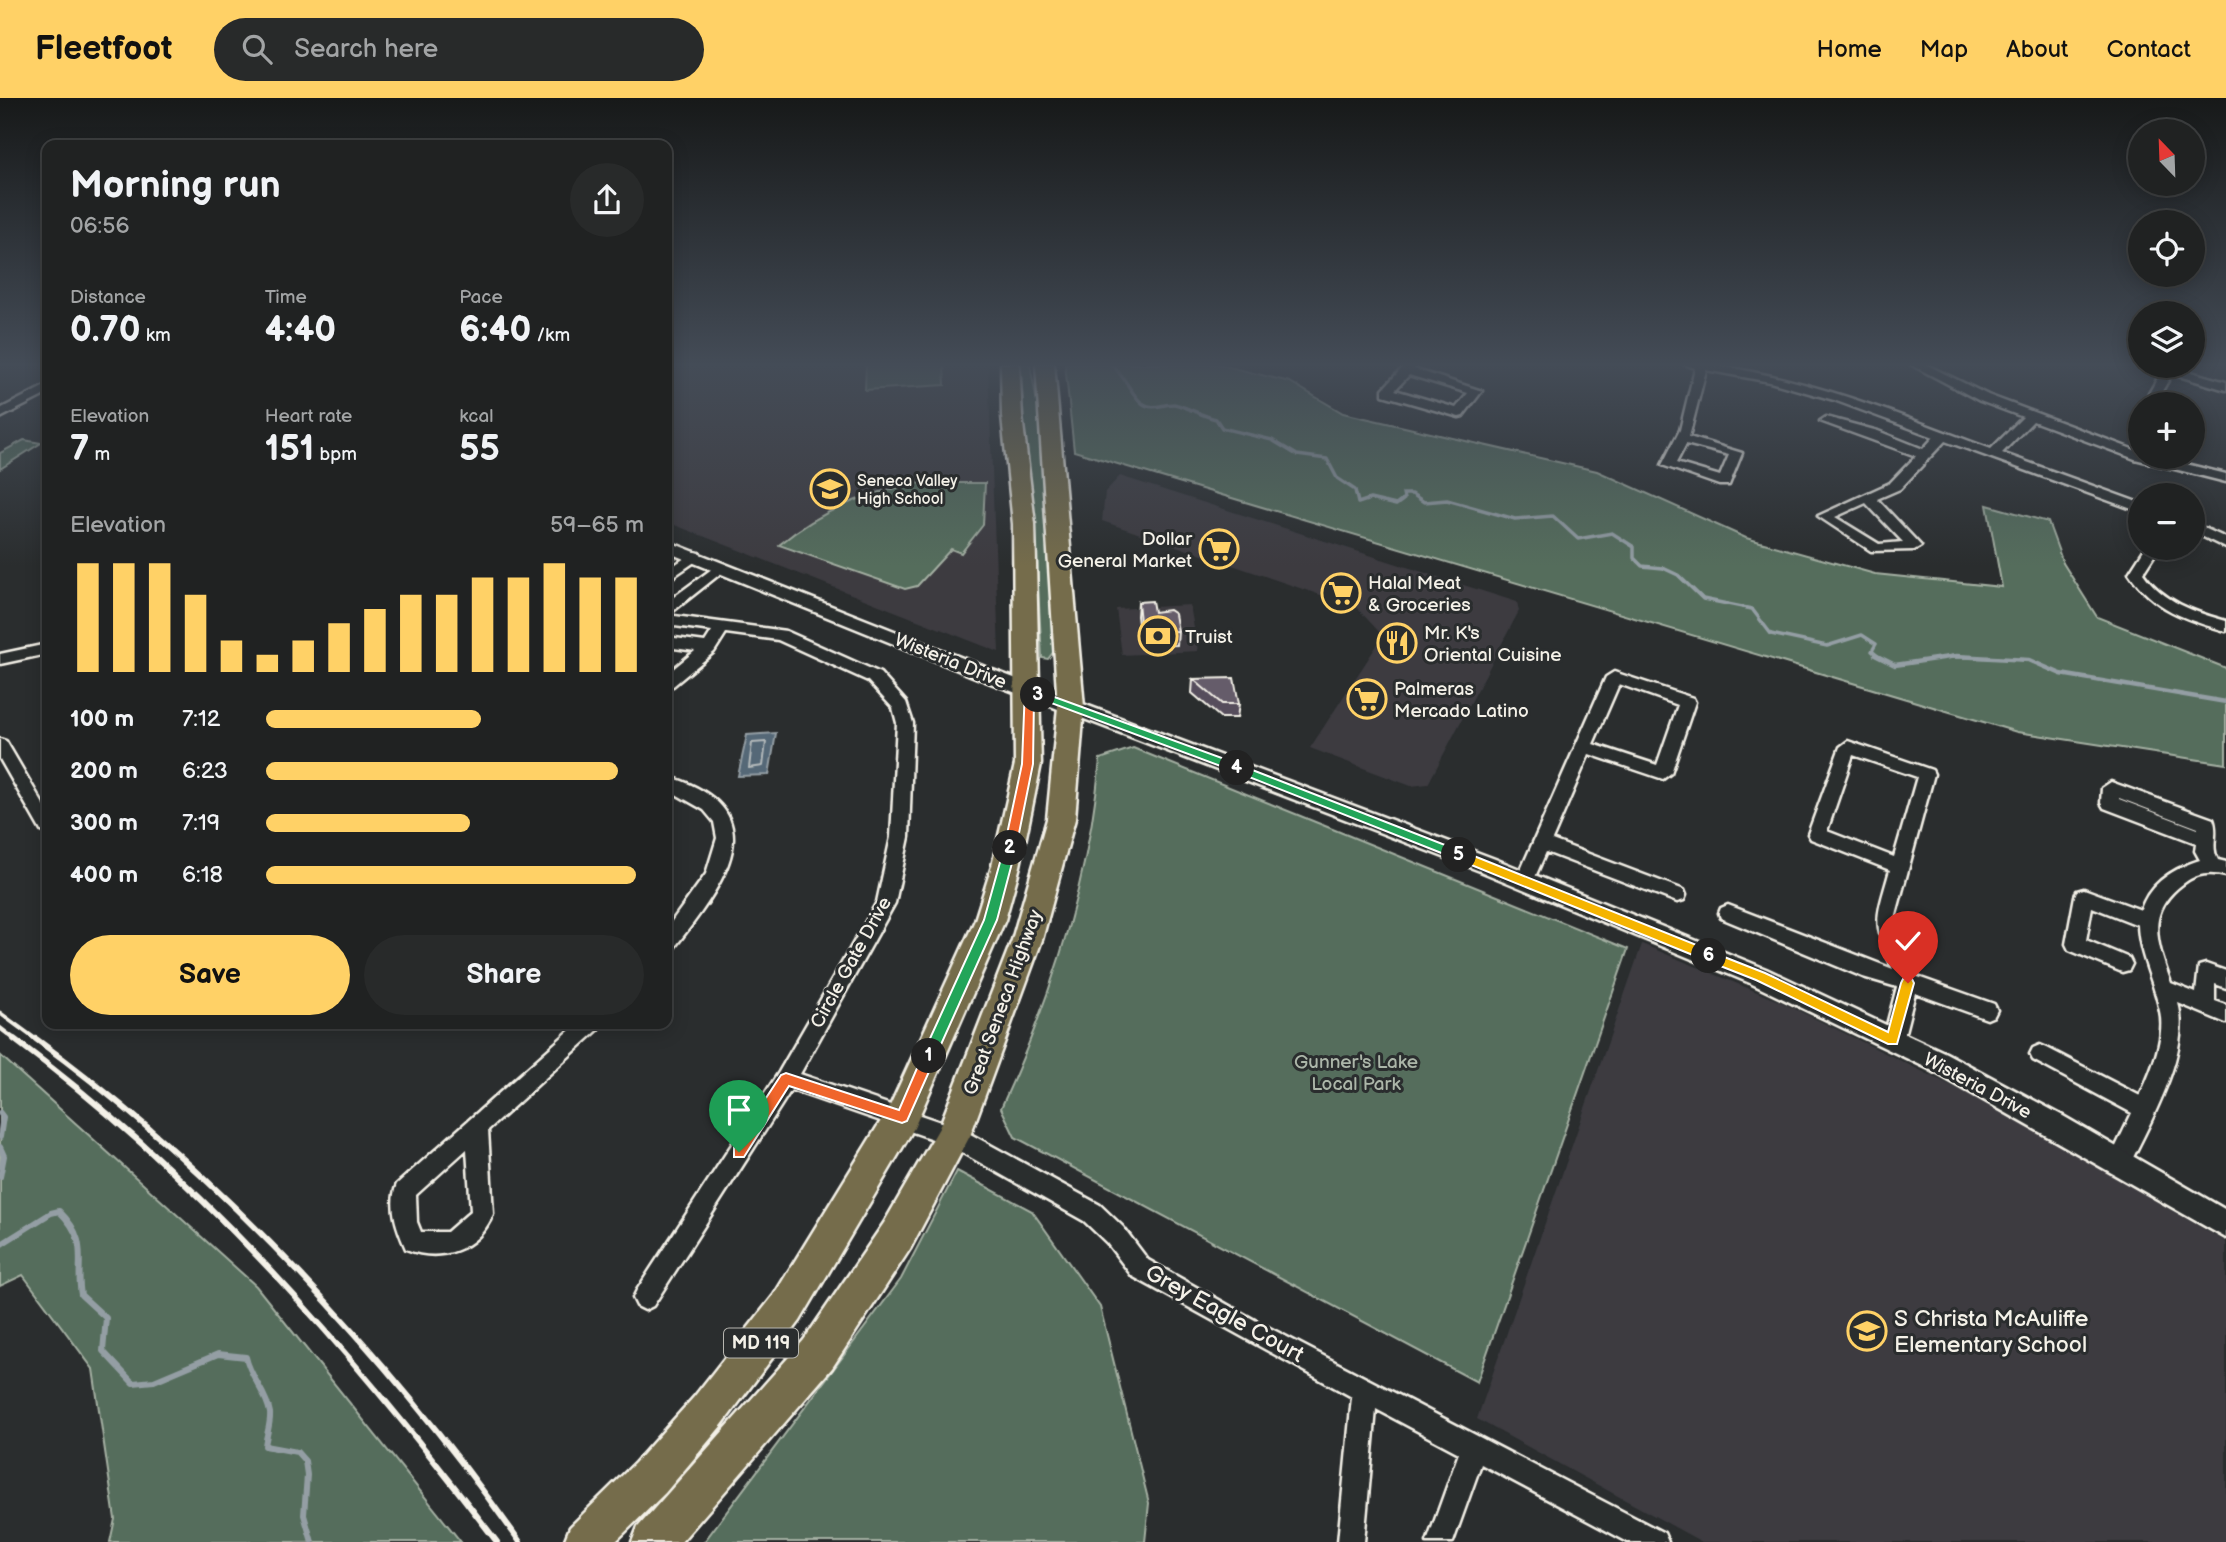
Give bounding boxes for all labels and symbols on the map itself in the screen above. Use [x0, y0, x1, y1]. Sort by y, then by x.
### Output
north arrow [2128, 119, 2205, 196]
school or university icon: Seneca Valley High School [809, 468, 851, 510]
place label: Seneca Valley High School [857, 472, 958, 509]
place label: Dollar General Market [1058, 528, 1193, 573]
supermarket icon: Dollar General Market [1198, 528, 1240, 570]
supermarket icon: Halal Meat & Groceries [1320, 572, 1362, 614]
place label: Halal Meat & Groceries [1368, 572, 1471, 617]
bank icon: Truist [1137, 615, 1179, 657]
restaurant icon: Mr. K's Oriental Cuisine [1376, 622, 1418, 664]
place label: Mr. K's Oriental Cuisine [1424, 622, 1562, 667]
place label: Truist [1185, 626, 1233, 649]
street label: Wisteria Drive [891, 629, 1010, 694]
pin: 3 [1020, 678, 1056, 712]
supermarket icon: Palmeras Mercado Latino [1346, 678, 1388, 720]
place label: Palmeras Mercado Latino [1394, 678, 1529, 723]
pin: 4 [1220, 750, 1254, 786]
pin: 2 [992, 830, 1028, 866]
pin: 5 [1442, 838, 1476, 872]
street label: Circle Gate Drive [806, 893, 897, 1032]
street label: Great Seneca Highway [959, 906, 1048, 1098]
pin [1878, 911, 1938, 983]
pin: 6 [1692, 938, 1726, 974]
pin: 1 [912, 1038, 946, 1074]
street label: Wisteria Drive [1920, 1048, 2035, 1124]
park label: Gunner's Lake Local Park [1294, 1051, 1418, 1096]
pin [709, 1080, 769, 1152]
street label: Grey Eagle Court [1140, 1259, 1309, 1369]
place label: S Christa McAuliffe Elementary School [1894, 1305, 2088, 1359]
school or university icon: S Christa McAuliffe Elementary School [1846, 1310, 1888, 1352]
road number: MD 119 [724, 1328, 798, 1358]

